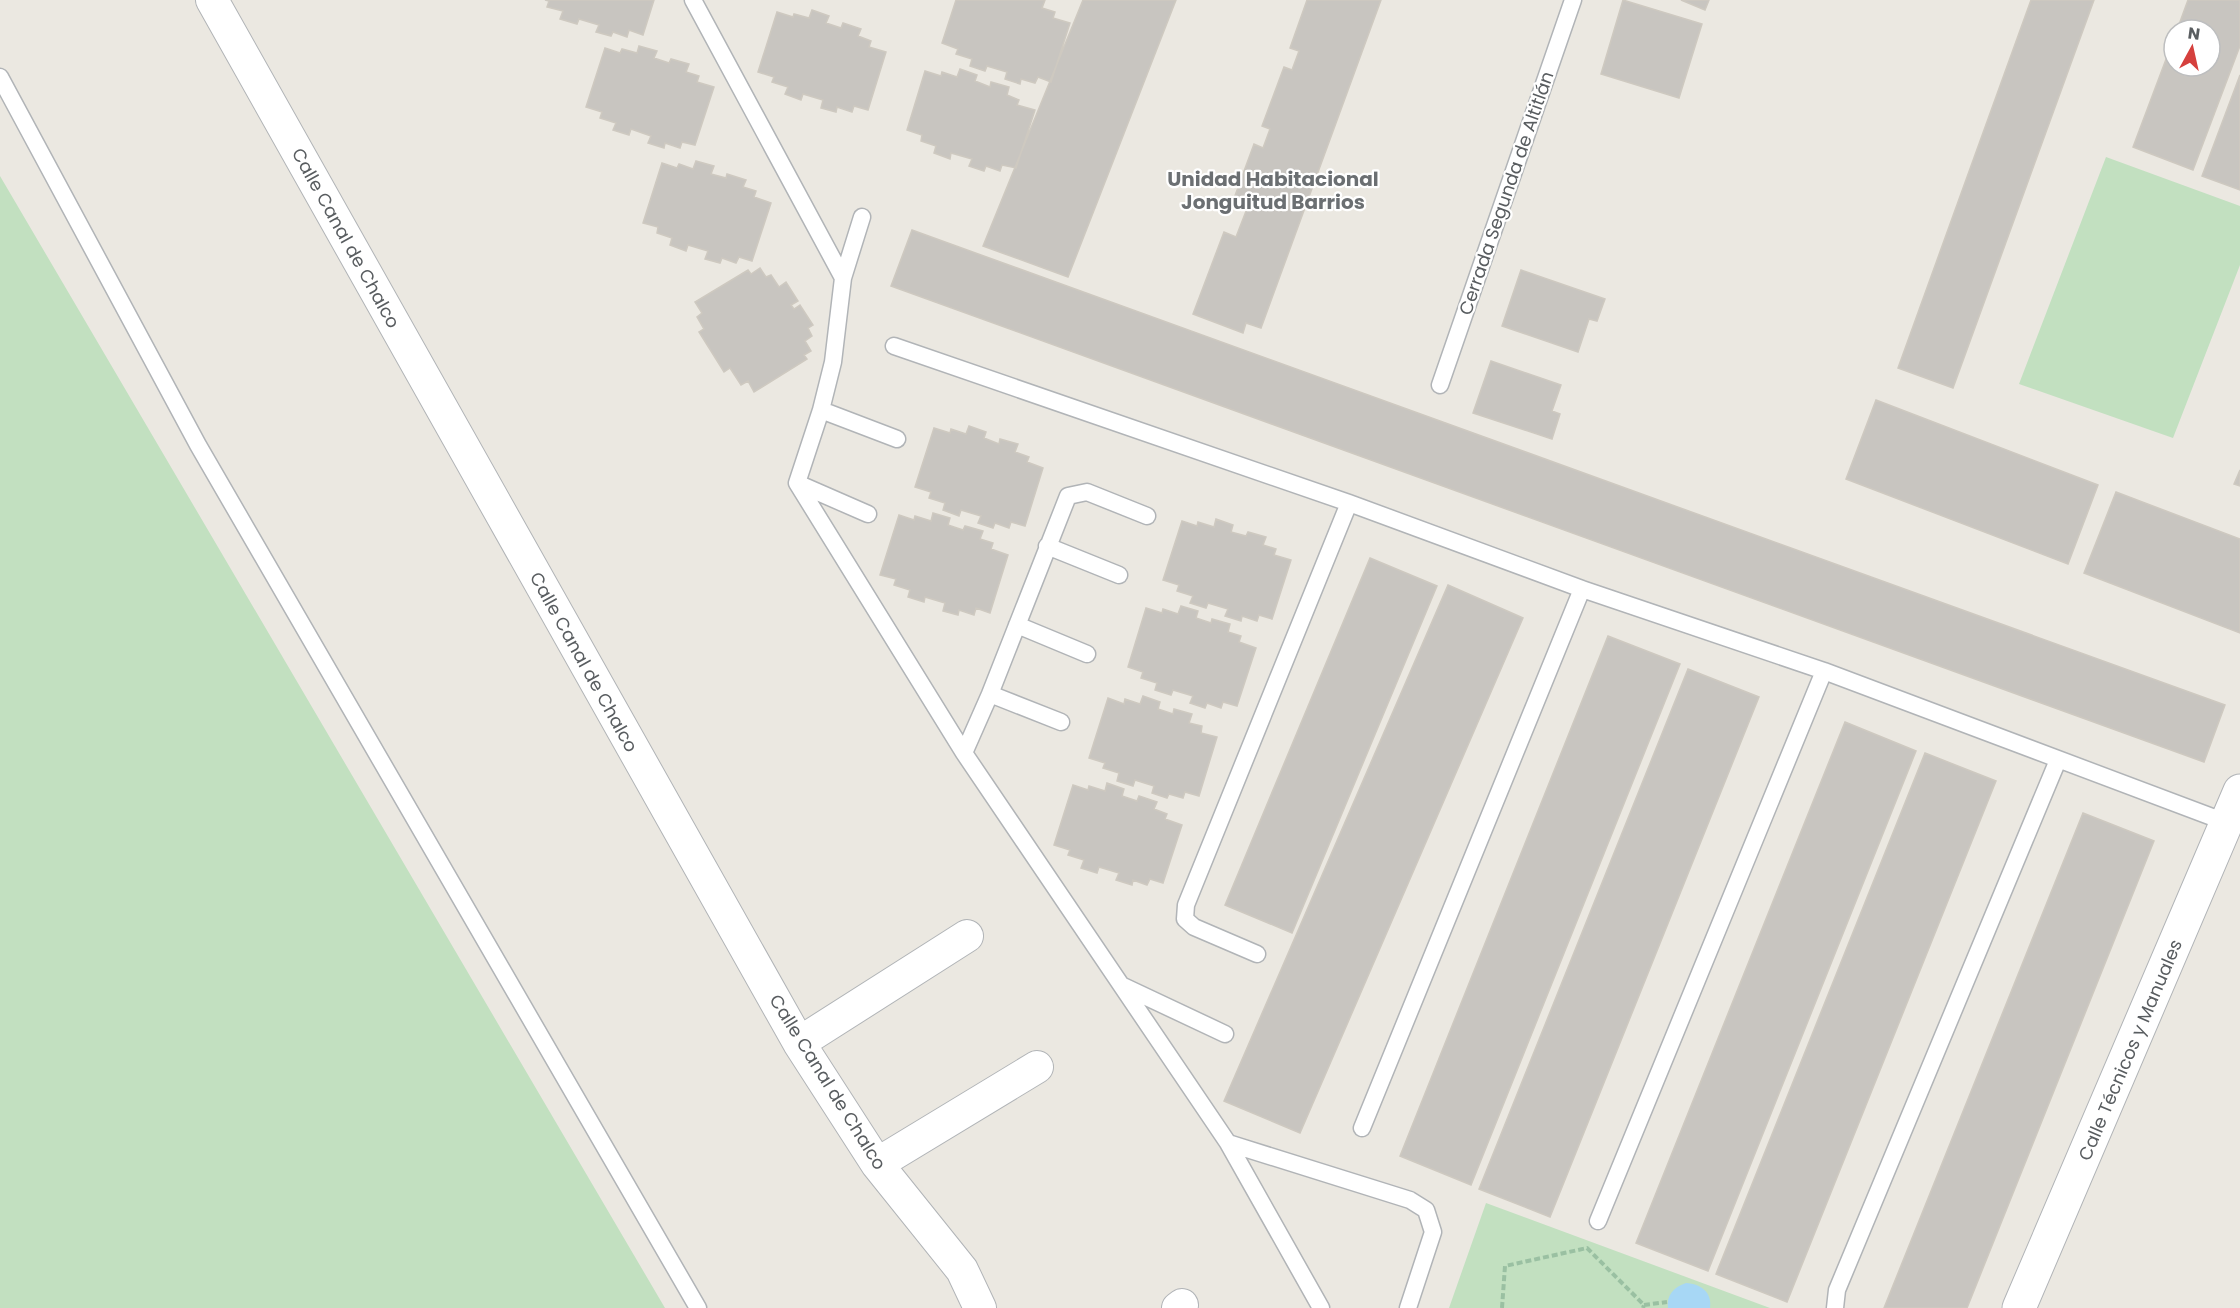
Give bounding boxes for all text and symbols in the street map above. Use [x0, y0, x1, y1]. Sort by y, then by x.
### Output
north arrow [2162, 18, 2222, 78]
text: N [2186, 21, 2202, 46]
street label: Cerrada Segunda de Altitlán [1452, 68, 1560, 318]
street label: Calle Canal de Chalco [286, 143, 406, 333]
district label: Unidad Habitacional Jonguitud Barrios [1167, 165, 1379, 216]
street label: Calle Canal de Chalco [524, 567, 644, 757]
street label: Calle Técnicos y Manuales [2072, 936, 2188, 1164]
street label: Calle Canal de Chalco [764, 990, 892, 1174]

